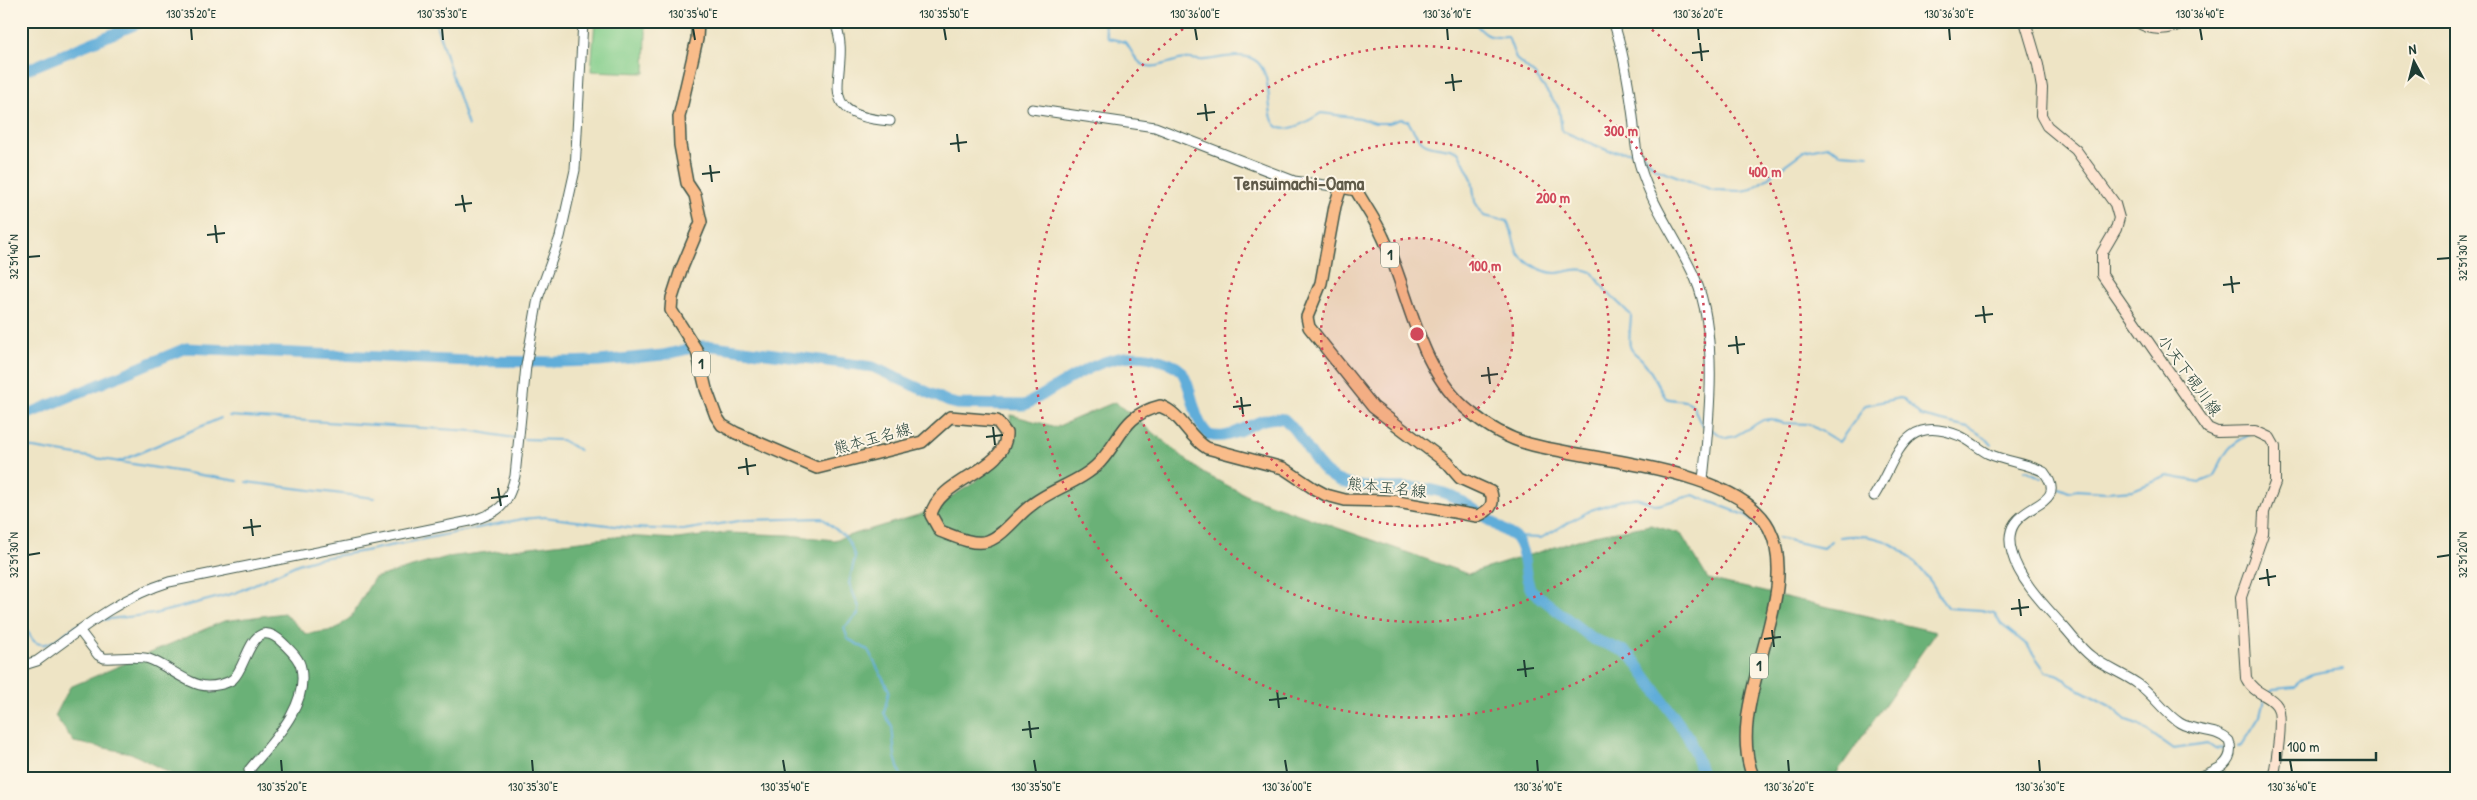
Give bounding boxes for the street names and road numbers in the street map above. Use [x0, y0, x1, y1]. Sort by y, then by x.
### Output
road number: 1 [1381, 242, 1399, 268]
street label: 小天下硯川線 [2153, 330, 2227, 420]
road number: 1 [692, 352, 710, 376]
street label: 熊本玉名線 [831, 417, 913, 459]
street label: 熊本玉名線 [1346, 472, 1428, 502]
road number: 1 [1750, 654, 1768, 678]

